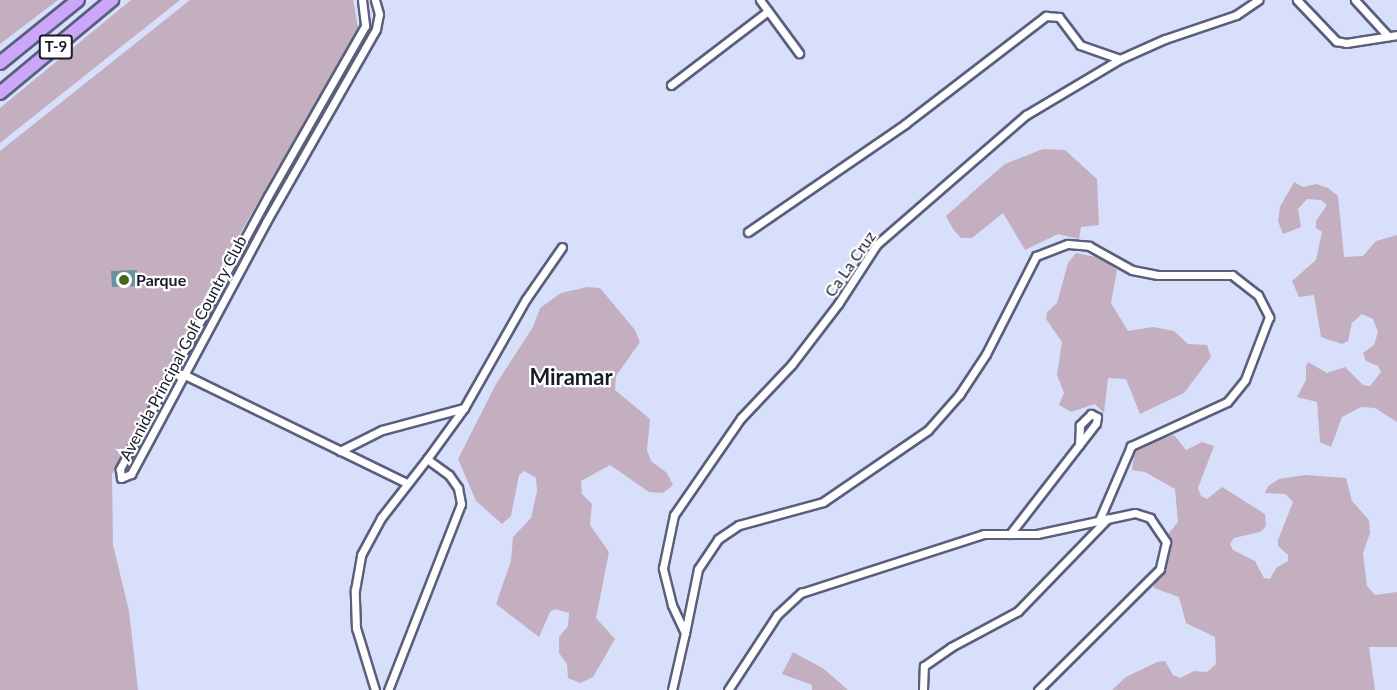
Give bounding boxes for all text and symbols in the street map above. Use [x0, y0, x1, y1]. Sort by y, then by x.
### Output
road number: T-9 [38, 35, 74, 59]
street label: Ca La Cruz [820, 228, 880, 300]
street label: Avenida Principal Golf Country Club [115, 232, 251, 464]
place label: Parque [136, 270, 186, 290]
marker: Parque [117, 273, 131, 287]
district label: Miramar [529, 364, 613, 390]

